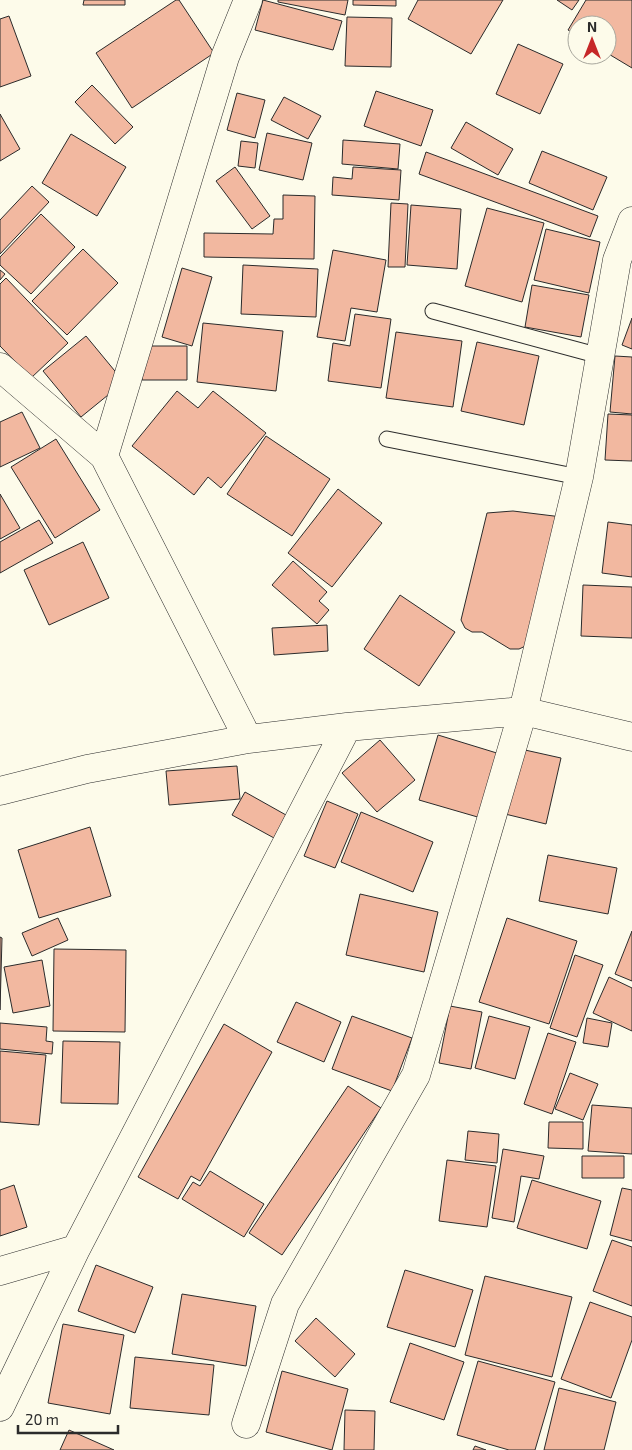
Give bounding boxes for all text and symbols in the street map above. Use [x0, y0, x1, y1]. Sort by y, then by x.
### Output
north arrow [567, 15, 617, 65]
text: N [587, 18, 597, 35]
scale bar [18, 1402, 118, 1434]
text: 20 m [25, 1410, 59, 1428]

